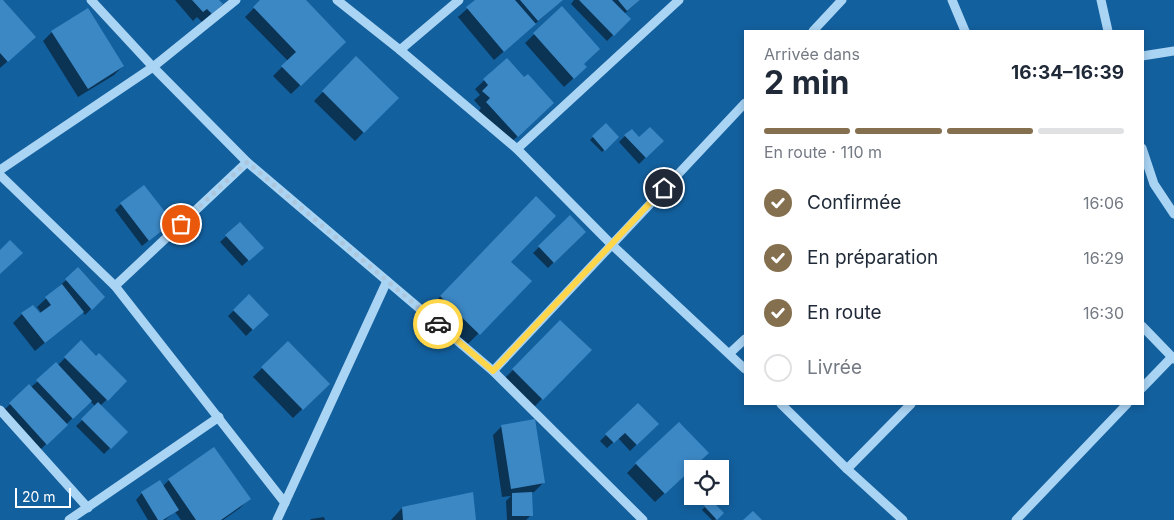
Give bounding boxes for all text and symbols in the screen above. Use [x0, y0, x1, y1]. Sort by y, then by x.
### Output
text: Arrivée dans [764, 44, 860, 64]
text: 16:34–16:39 [1011, 61, 1124, 84]
text: 2 min [764, 63, 850, 102]
text: En route · 110 m [764, 142, 882, 162]
pin [643, 167, 685, 209]
icon: home [650, 174, 678, 202]
icon: check [764, 189, 792, 217]
text: Confirmée [807, 191, 901, 214]
text: 16:06 [1083, 193, 1124, 213]
pin [160, 203, 202, 245]
icon: bag [167, 210, 195, 238]
icon: check [764, 244, 792, 272]
text: En préparation [807, 246, 938, 269]
text: 16:29 [1083, 248, 1124, 268]
courier [413, 299, 463, 349]
icon: check [764, 299, 792, 327]
text: En route [807, 301, 882, 324]
text: 16:30 [1083, 303, 1124, 323]
icon: car [424, 310, 452, 338]
text: Livrée [807, 356, 862, 379]
map controls [684, 460, 729, 505]
button: locate [684, 460, 729, 505]
scale bar [15, 485, 71, 508]
text: 20 m [22, 488, 56, 505]

